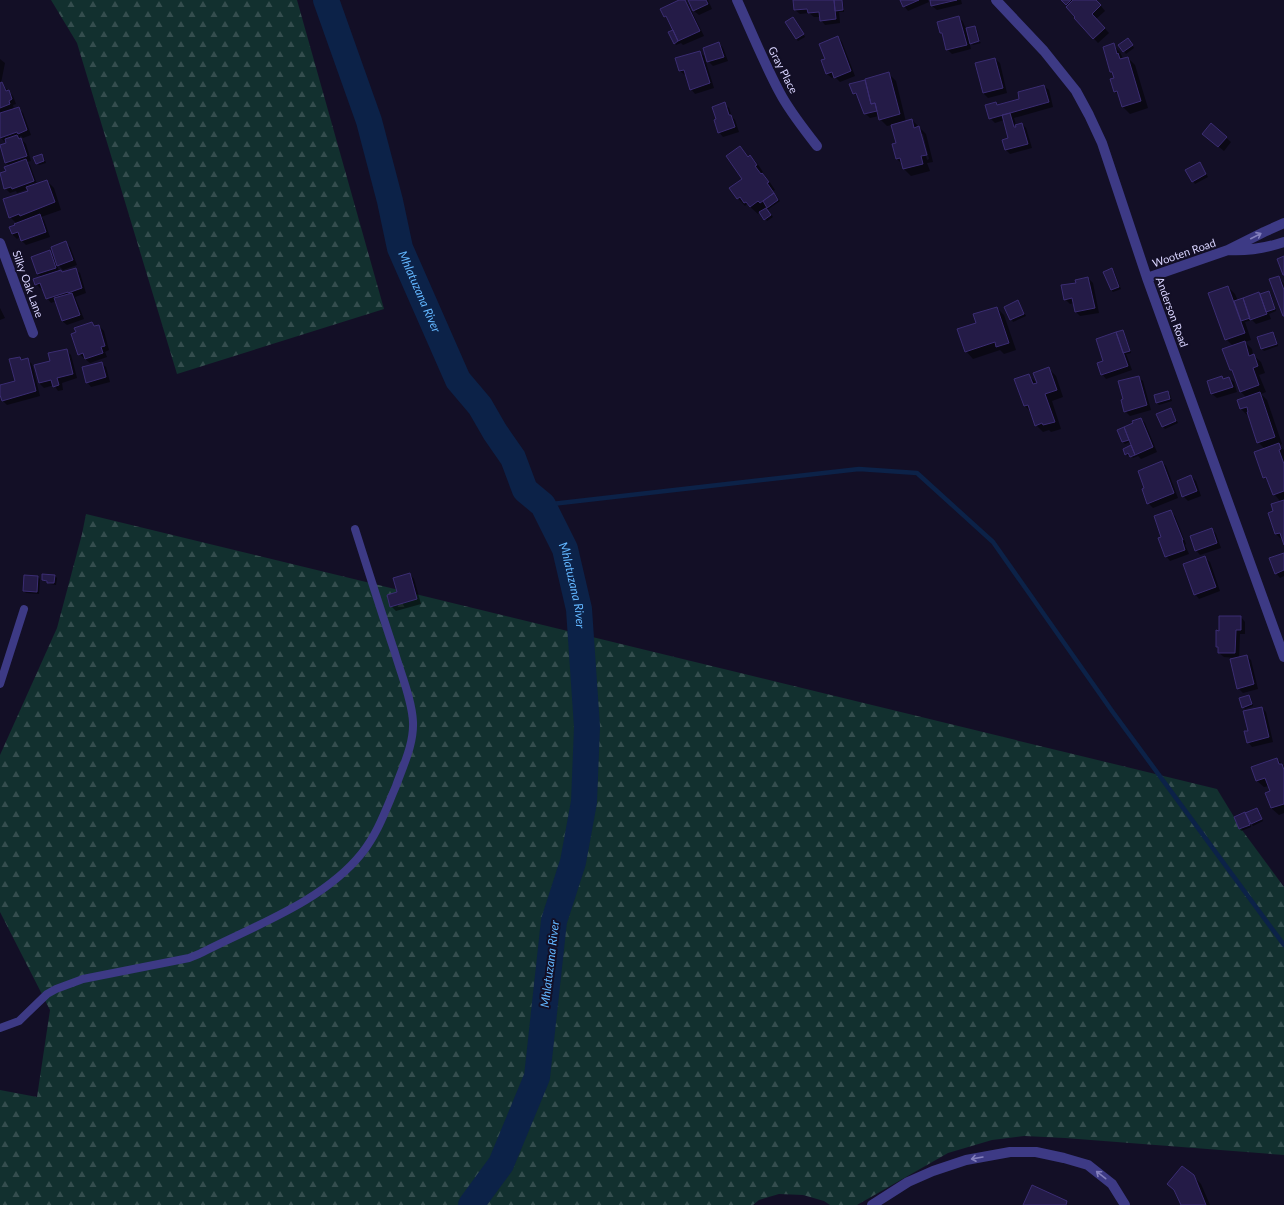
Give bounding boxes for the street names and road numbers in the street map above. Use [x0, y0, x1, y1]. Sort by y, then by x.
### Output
street label: Gray Place [766, 44, 801, 96]
street label: Wooten Road [1150, 236, 1217, 269]
street label: Silky Oak Lane [10, 248, 47, 319]
street label: Anderson Road [1154, 275, 1191, 349]

